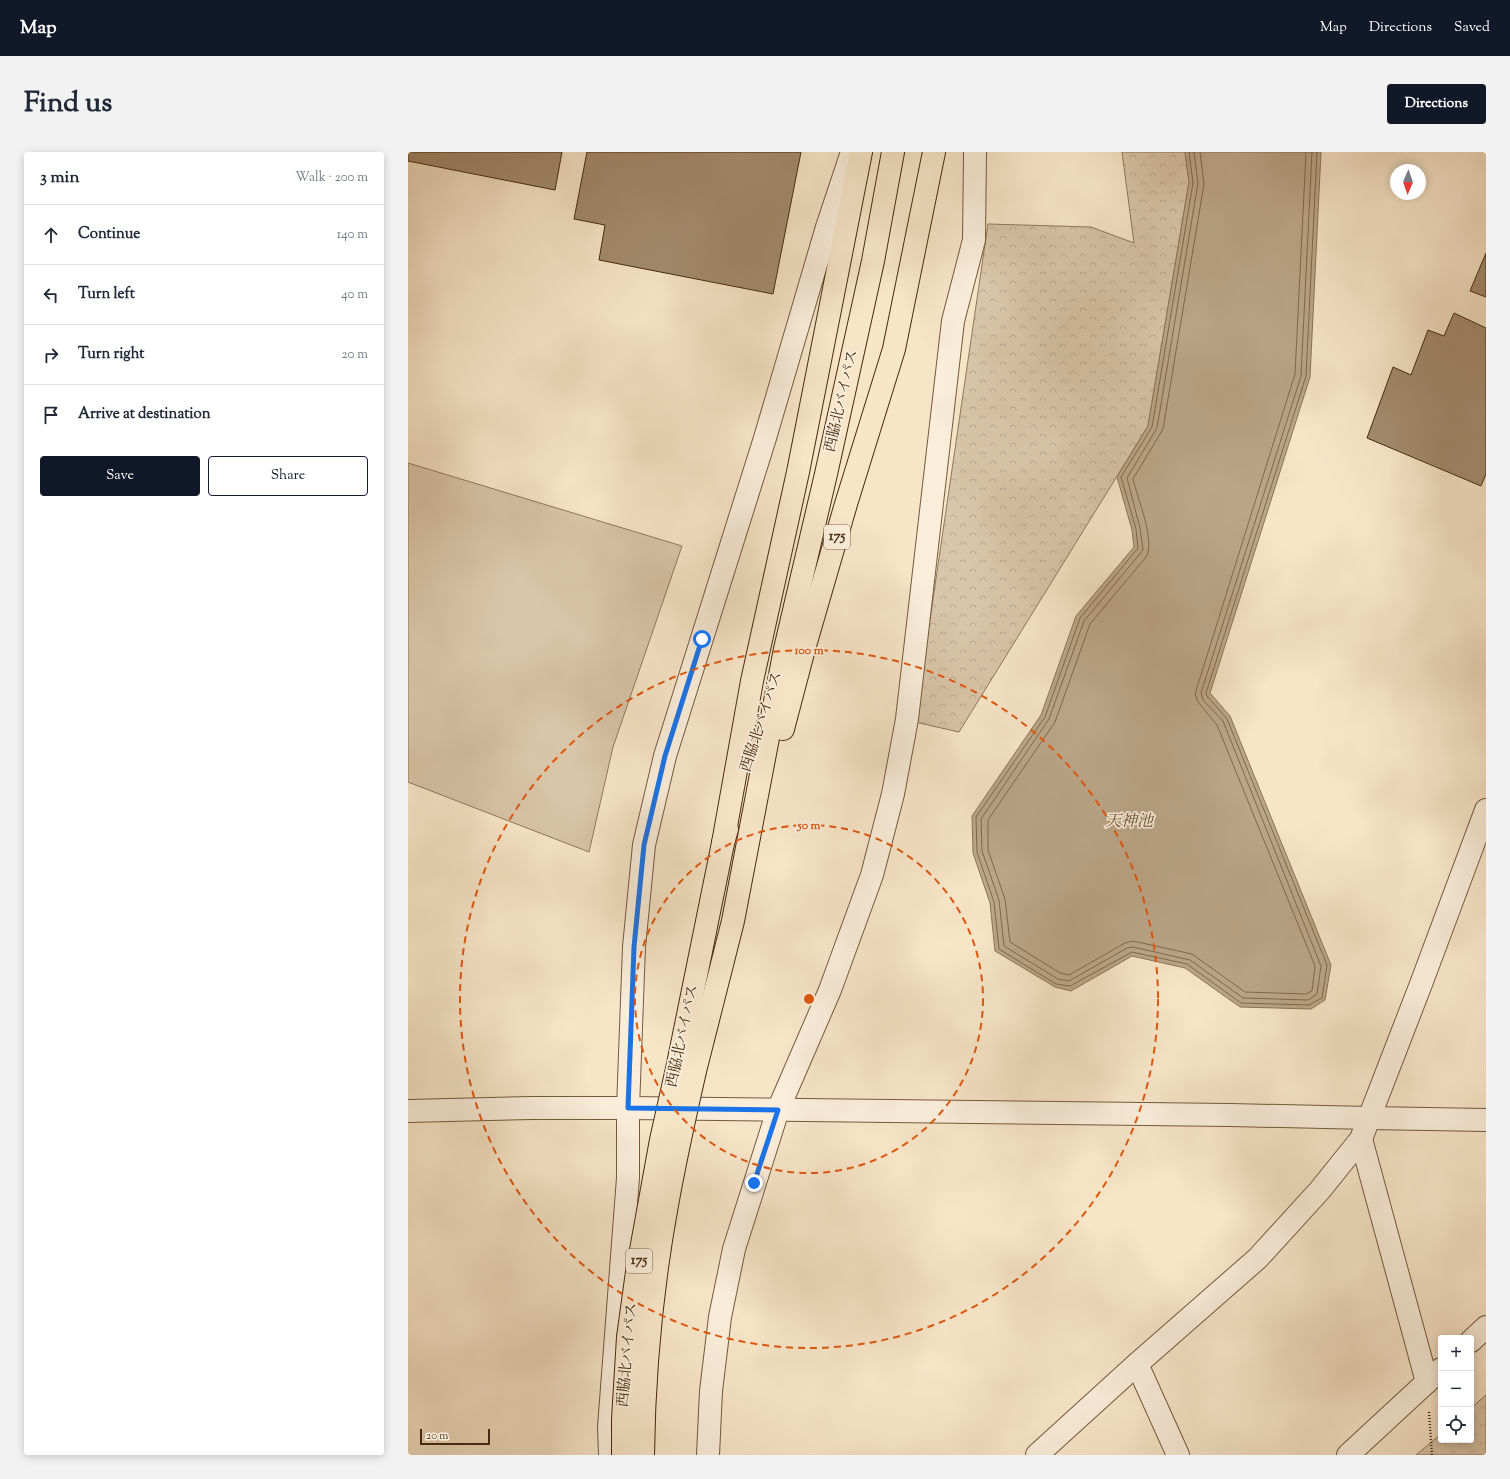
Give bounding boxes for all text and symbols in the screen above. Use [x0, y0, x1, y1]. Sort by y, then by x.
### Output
text: Map [20, 15, 57, 42]
text: Map [1320, 18, 1347, 38]
text: Directions [1369, 18, 1432, 38]
text: Saved [1454, 18, 1490, 38]
text: Find us [24, 84, 112, 124]
button: Directions [1387, 84, 1486, 124]
north arrow [1390, 164, 1426, 200]
text: 3 min [40, 166, 79, 190]
text: Walk · 200 m [295, 169, 368, 187]
icon: ahead [40, 224, 62, 246]
text: Continue [78, 224, 140, 245]
text: 140 m [337, 226, 368, 244]
icon: left [40, 284, 62, 306]
text: Turn left [78, 284, 135, 305]
text: 40 m [341, 286, 368, 304]
icon: right [40, 344, 62, 366]
text: Turn right [78, 344, 144, 365]
text: 20 m [342, 346, 368, 364]
street label: 西脇北バイパス [820, 348, 864, 454]
icon: arrive [40, 404, 62, 426]
text: Arrive at destination [78, 404, 211, 425]
button: Save [40, 456, 200, 496]
button: Share [208, 456, 368, 496]
road number: 175 [824, 525, 850, 549]
route start [693, 630, 711, 648]
text: 100 m [793, 642, 824, 660]
street label: 西脇北バイパス [736, 669, 788, 775]
water label: 天神池 [1105, 811, 1155, 834]
text: 50 m [797, 817, 821, 835]
street label: 西脇北バイパス [662, 983, 704, 1089]
centre of rings [802, 992, 816, 1006]
route end [745, 1174, 763, 1192]
road number: 175 [626, 1249, 652, 1273]
street label: 西脇北バイパス [613, 1302, 643, 1408]
map controls [1438, 1335, 1474, 1443]
button: + [1438, 1335, 1474, 1371]
button: − [1438, 1371, 1474, 1407]
button: locate [1438, 1407, 1474, 1443]
scale bar [420, 1427, 490, 1446]
text: 20 m [426, 1428, 448, 1444]

